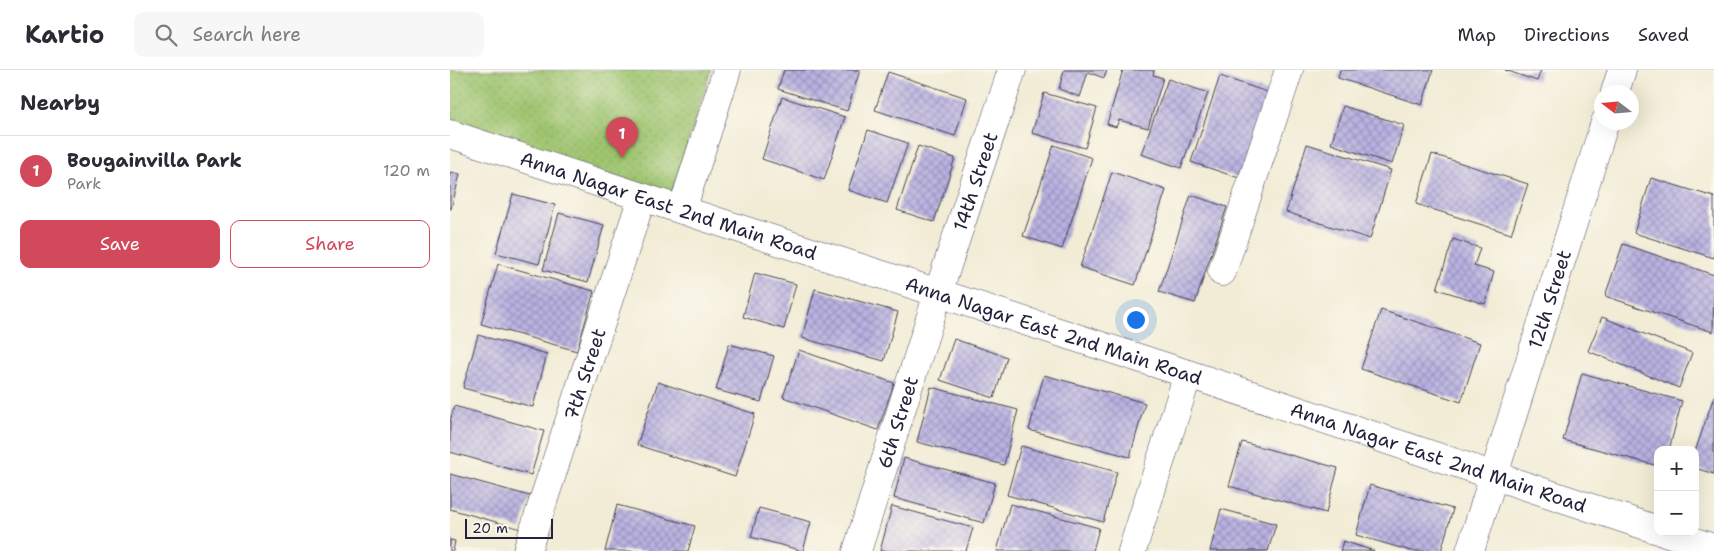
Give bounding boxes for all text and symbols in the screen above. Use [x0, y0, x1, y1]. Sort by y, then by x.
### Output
search box [134, 12, 484, 57]
text: Kartio [25, 19, 104, 51]
icon: search [152, 21, 180, 49]
text: Search here [192, 22, 301, 47]
text: Map [1458, 23, 1496, 47]
text: Directions [1524, 23, 1610, 47]
text: Saved [1638, 23, 1689, 47]
north arrow [1594, 85, 1639, 130]
text: Nearby [20, 89, 100, 117]
pin: 1 [606, 117, 638, 158]
street label: 14th Street [947, 129, 1003, 234]
street label: Anna Nagar East 2nd Main Road [517, 145, 820, 265]
text: Bougainvilla Park [67, 148, 242, 173]
text: 1 [32, 160, 40, 181]
text: 120 m [383, 160, 430, 181]
text: Park [67, 173, 101, 194]
button: Save [20, 220, 220, 268]
button: Share [230, 220, 430, 268]
street label: 12th Street [1522, 247, 1576, 352]
street label: Anna Nagar East 2nd Main Road [902, 271, 1205, 390]
your location [1123, 307, 1149, 333]
street label: 7th Street [558, 325, 611, 423]
street label: 6th Street [871, 373, 924, 471]
street label: Anna Nagar East 2nd Main Road [1287, 396, 1590, 518]
map controls [1654, 446, 1699, 536]
button: + [1654, 446, 1699, 491]
button: − [1654, 491, 1699, 536]
scale bar [465, 516, 552, 539]
text: 20 m [472, 519, 508, 537]

